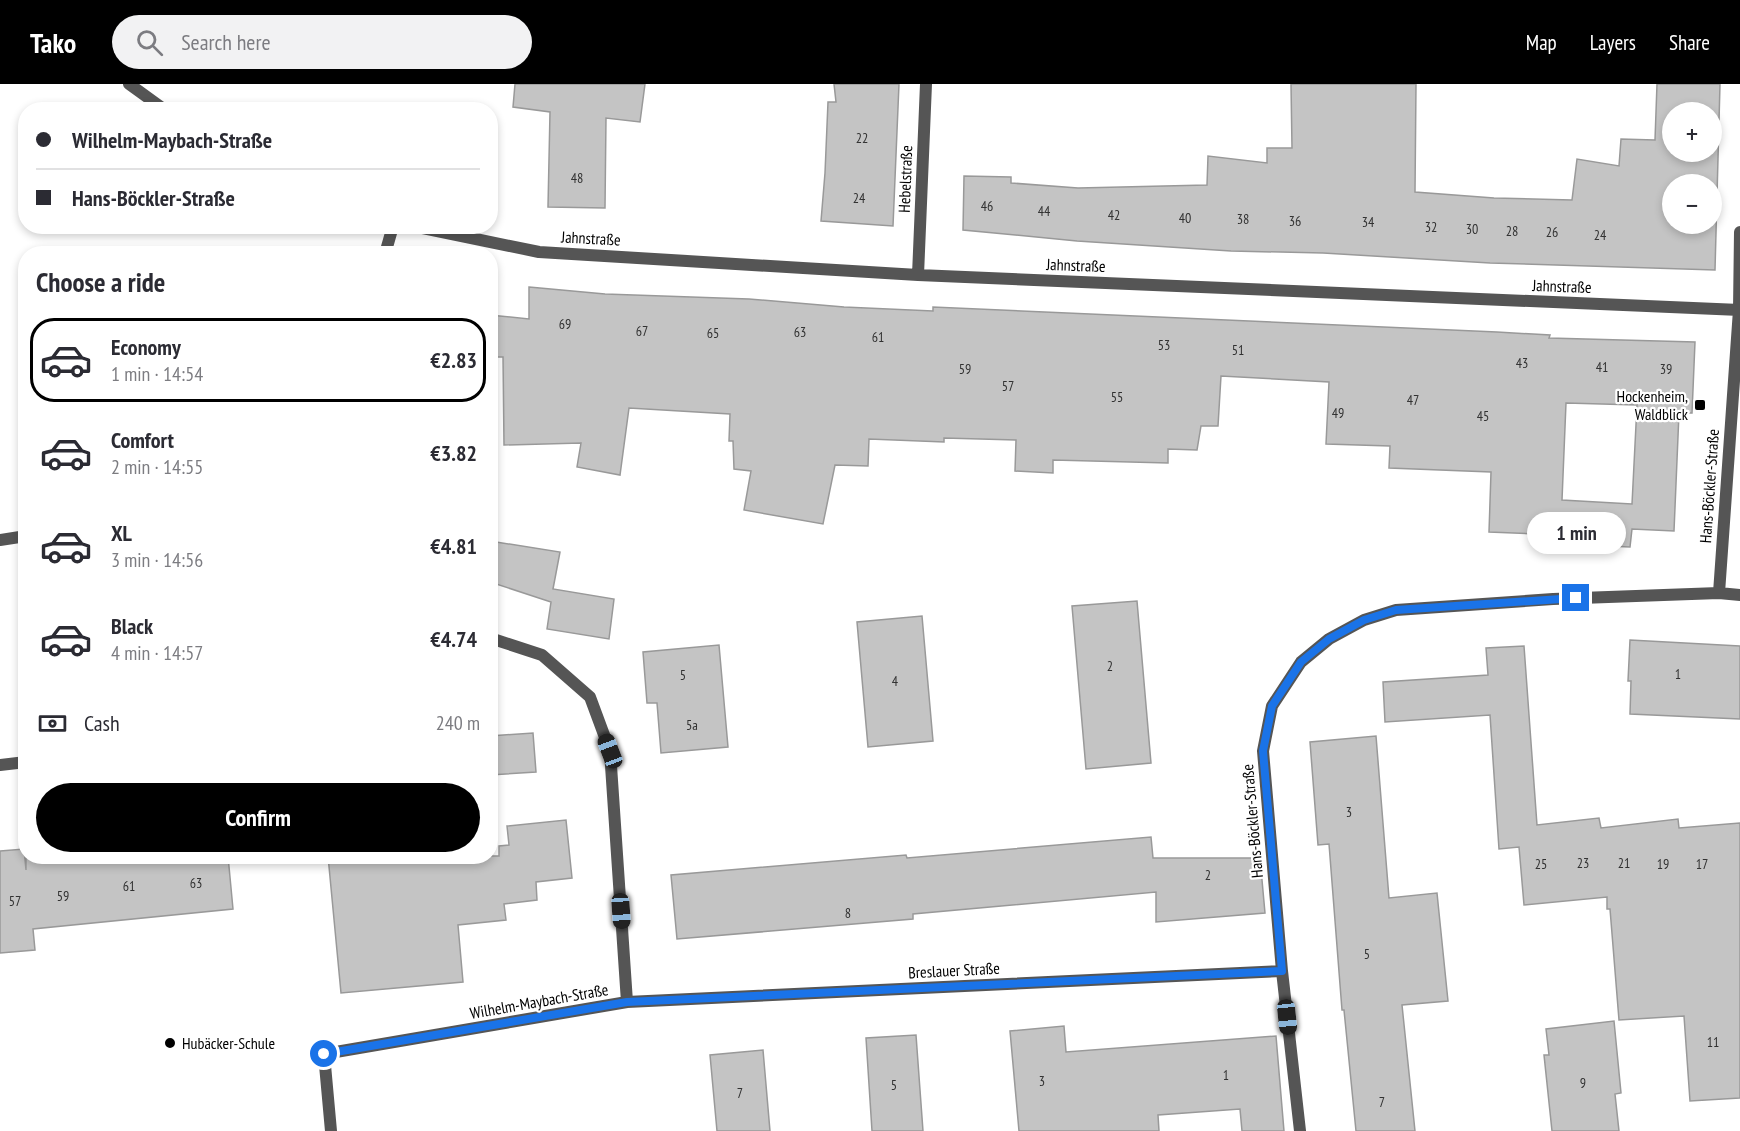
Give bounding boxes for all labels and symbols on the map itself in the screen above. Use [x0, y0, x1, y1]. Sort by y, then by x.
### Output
house number: 22 [856, 129, 868, 147]
street label: Hebelstraße [894, 145, 916, 213]
house number: 48 [571, 169, 583, 187]
house number: 24 [853, 189, 866, 207]
house number: 46 [981, 197, 993, 215]
house number: 44 [1038, 202, 1051, 220]
house number: 42 [1108, 206, 1120, 224]
house number: 40 [1179, 209, 1191, 227]
house number: 38 [1237, 210, 1249, 228]
house number: 36 [1289, 212, 1301, 230]
house number: 34 [1362, 213, 1375, 231]
house number: 32 [1425, 218, 1437, 236]
house number: 30 [1466, 220, 1478, 238]
house number: 28 [1506, 222, 1518, 240]
house number: 26 [1546, 223, 1558, 241]
street label: Jahnstraße [560, 226, 621, 250]
house number: 24 [1594, 226, 1607, 244]
street label: Jahnstraße [1045, 254, 1106, 276]
street label: Jahnstraße [1531, 275, 1592, 297]
house number: 69 [559, 315, 571, 333]
house number: 67 [636, 322, 648, 340]
house number: 63 [794, 323, 806, 341]
house number: 65 [707, 324, 719, 342]
house number: 61 [872, 328, 884, 346]
house number: 53 [1158, 336, 1170, 354]
house number: 51 [1232, 341, 1244, 359]
house number: 43 [1516, 354, 1528, 372]
house number: 41 [1596, 358, 1608, 376]
house number: 59 [959, 360, 971, 378]
house number: 39 [1660, 360, 1672, 378]
house number: 57 [1002, 377, 1014, 395]
place label: Hockenheim, Waldblick [1617, 386, 1689, 424]
house number: 55 [1111, 388, 1123, 406]
house number: 47 [1407, 391, 1419, 409]
marker: Hockenheim, Waldblick [1693, 398, 1707, 412]
house number: 49 [1332, 404, 1344, 422]
house number: 45 [1477, 407, 1489, 425]
street label: Hans-Böckler-Straße [1695, 428, 1723, 544]
callout: 1 min [1526, 511, 1626, 553]
route end [1562, 584, 1589, 611]
house number: 2 [1107, 657, 1113, 675]
house number: 1 [1675, 665, 1681, 683]
house number: 5 [680, 666, 686, 684]
house number: 4 [892, 672, 899, 690]
house number: 5a [686, 716, 698, 734]
car [595, 731, 625, 771]
street label: Hans-Böckler-Straße [1237, 763, 1267, 879]
house number: 3 [1346, 803, 1352, 821]
house number: 23 [1577, 854, 1589, 872]
house number: 21 [1618, 854, 1630, 872]
house number: 25 [1535, 855, 1547, 873]
house number: 19 [1657, 855, 1669, 873]
house number: 17 [1696, 855, 1708, 873]
house number: 2 [1205, 866, 1211, 884]
house number: 63 [190, 874, 202, 892]
house number: 61 [123, 877, 135, 895]
house number: 59 [57, 887, 69, 905]
house number: 57 [9, 892, 21, 910]
car [611, 892, 631, 930]
house number: 8 [845, 904, 851, 922]
house number: 5 [1364, 945, 1370, 963]
street label: Breslauer Straße [908, 958, 1000, 982]
street label: Wilhelm-Maybach-Straße [468, 979, 610, 1023]
car [1276, 998, 1298, 1036]
place label: Hubäcker-Schule [182, 1033, 275, 1053]
house number: 11 [1707, 1033, 1719, 1051]
marker: Hubäcker-Schule [163, 1036, 177, 1050]
route start [310, 1040, 337, 1067]
house number: 1 [1223, 1066, 1229, 1084]
house number: 3 [1039, 1072, 1045, 1090]
house number: 9 [1580, 1074, 1586, 1092]
house number: 5 [891, 1076, 897, 1094]
house number: 7 [737, 1084, 743, 1102]
house number: 7 [1379, 1093, 1385, 1111]

